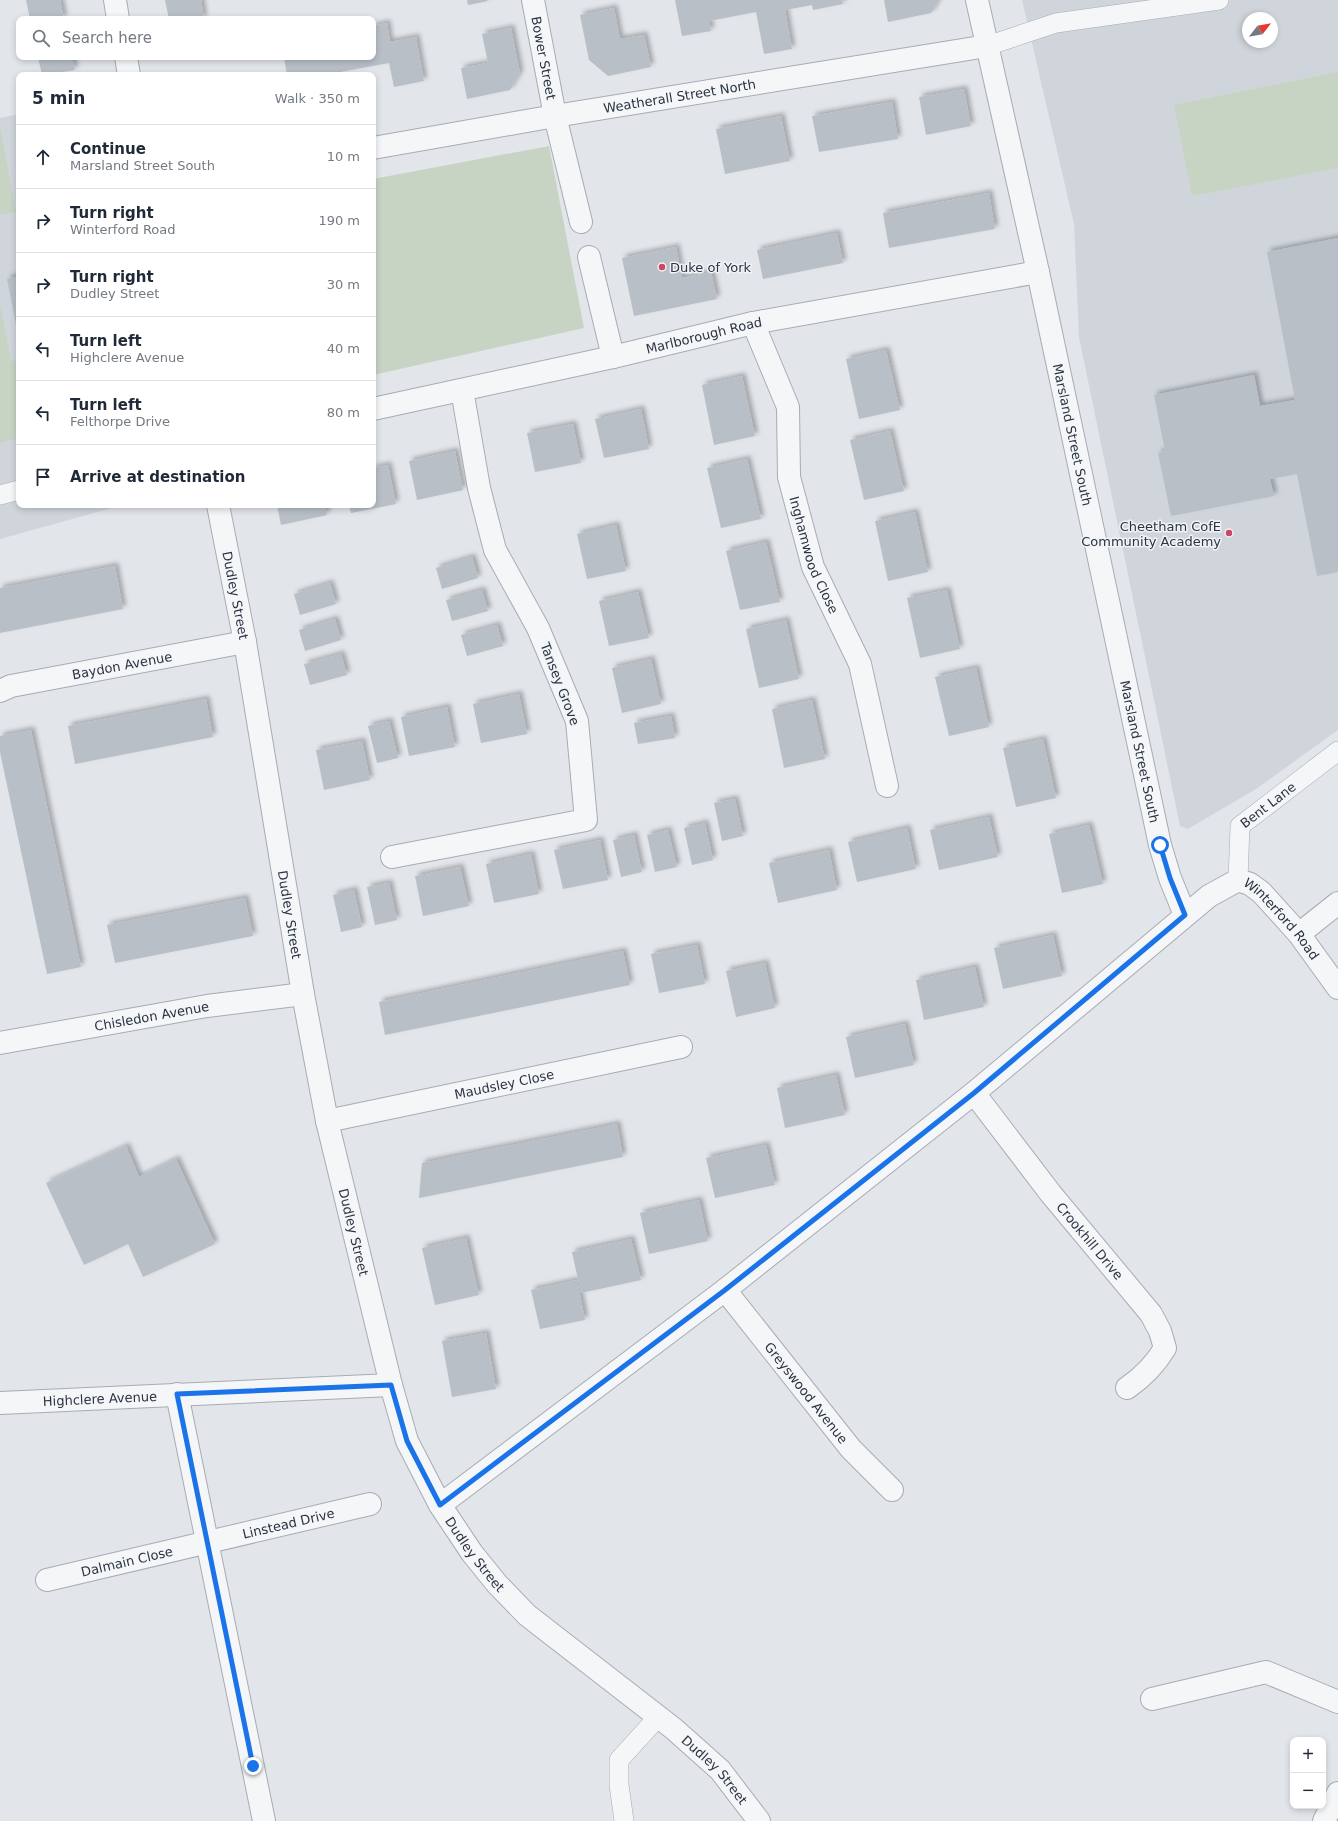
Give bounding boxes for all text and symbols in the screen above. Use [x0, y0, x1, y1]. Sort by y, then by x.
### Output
north arrow [1242, 12, 1278, 48]
street label: Bower Street [529, 15, 559, 101]
search box [16, 16, 376, 60]
icon: search [30, 27, 52, 49]
text: Search here [62, 29, 152, 47]
street label: Weatherall Street North [602, 76, 757, 116]
text: 5 min [32, 88, 85, 108]
text: Walk · 350 m [275, 91, 360, 106]
text: Continue [70, 140, 146, 158]
icon: ahead [32, 146, 54, 168]
text: 10 m [327, 149, 360, 164]
text: Marsland Street South [70, 158, 215, 173]
text: Turn right [70, 204, 154, 222]
icon: right [32, 210, 54, 232]
text: 190 m [318, 213, 360, 228]
text: Winterford Road [70, 222, 176, 237]
place label: Duke of York [670, 260, 752, 275]
marker: Duke of York [657, 262, 667, 272]
text: Turn right [70, 268, 154, 286]
icon: right [32, 274, 54, 296]
text: 30 m [327, 277, 360, 292]
text: Dudley Street [70, 286, 159, 301]
street label: Marlborough Road [644, 314, 763, 356]
text: Turn left [70, 332, 142, 350]
icon: left [32, 338, 54, 360]
text: 40 m [327, 341, 360, 356]
text: Highclere Avenue [70, 350, 184, 365]
street label: Marsland Street South [1050, 362, 1095, 507]
text: Turn left [70, 396, 142, 414]
icon: left [32, 402, 54, 424]
text: 80 m [327, 405, 360, 420]
text: Felthorpe Drive [70, 414, 170, 429]
icon: arrive [32, 466, 54, 488]
text: Arrive at destination [70, 468, 245, 486]
street label: Inghamwood Close [787, 495, 842, 616]
place label: Cheetham CofE Community Academy [1081, 519, 1221, 549]
marker: Cheetham CofE Community Academy [1224, 528, 1234, 538]
street label: Dudley Street [220, 550, 252, 641]
street label: Tansey Grove [537, 640, 583, 727]
street label: Baydon Avenue [71, 648, 173, 682]
street label: Marsland Street South [1118, 679, 1163, 824]
street label: Bent Lane [1237, 779, 1298, 831]
route start [1151, 836, 1169, 854]
street label: Dudley Street [275, 869, 305, 960]
street label: Winterford Road [1241, 875, 1322, 962]
street label: Chisledon Avenue [93, 998, 210, 1034]
street label: Maudsley Close [453, 1066, 555, 1102]
street label: Dudley Street [336, 1187, 372, 1277]
street label: Crookhill Drive [1054, 1199, 1126, 1282]
street label: Greyswood Avenue [762, 1339, 851, 1446]
street label: Highclere Avenue [42, 1388, 157, 1409]
street label: Linstead Drive [241, 1505, 336, 1541]
street label: Dudley Street [442, 1514, 508, 1595]
street label: Dalmain Close [79, 1543, 174, 1579]
street label: Dudley Street [679, 1732, 751, 1807]
map controls [1290, 1737, 1326, 1809]
button: + [1290, 1737, 1326, 1773]
route end [244, 1757, 262, 1775]
button: − [1290, 1773, 1326, 1809]

